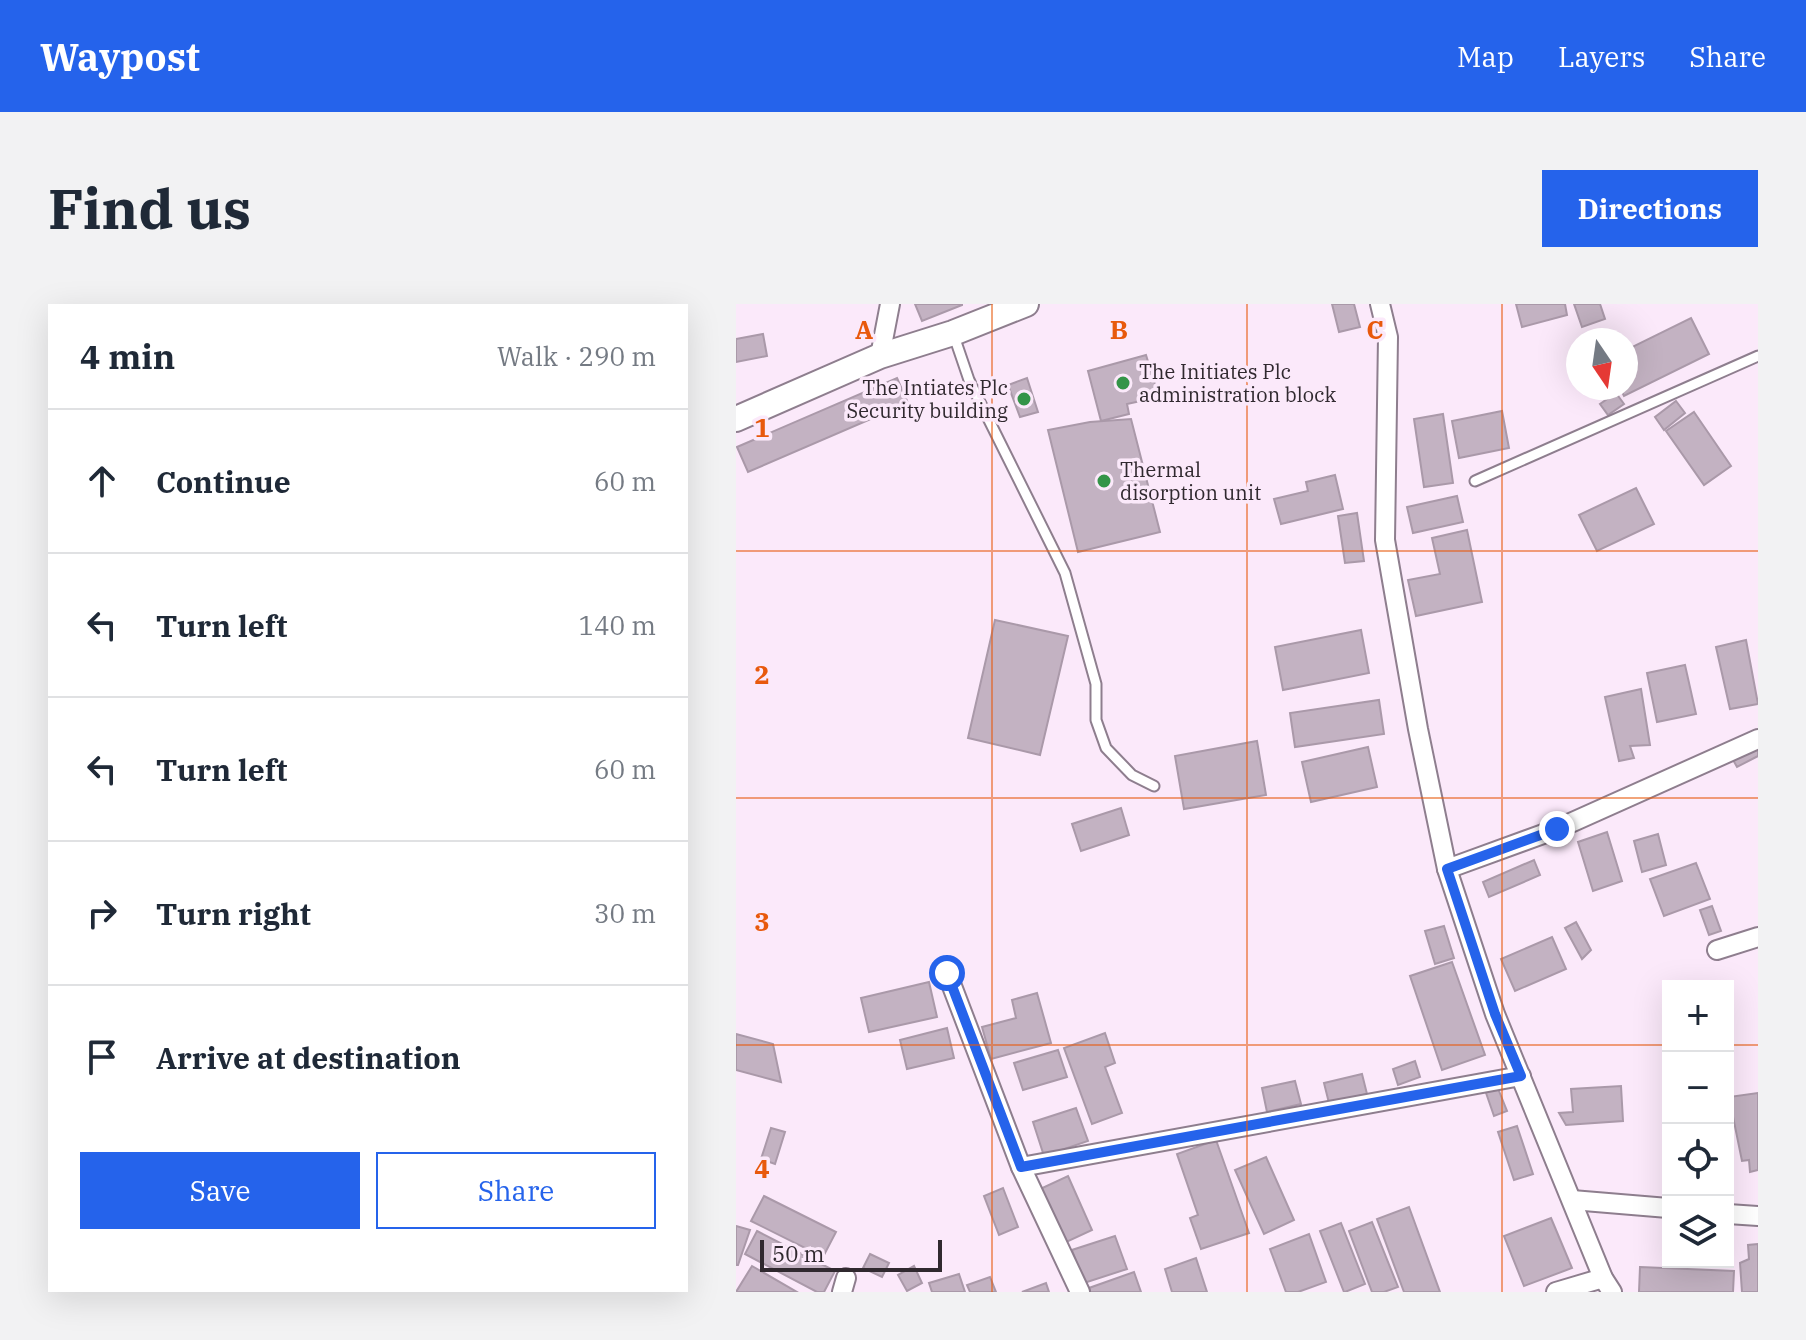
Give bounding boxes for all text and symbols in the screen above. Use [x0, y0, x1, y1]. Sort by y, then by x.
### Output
text: Waypost [40, 32, 200, 81]
text: Map [1457, 38, 1514, 75]
text: Layers [1558, 38, 1645, 75]
text: Share [1689, 38, 1766, 75]
button: Directions [1542, 170, 1758, 247]
text: Find us [48, 172, 251, 244]
text: A [855, 312, 873, 346]
text: B [1110, 312, 1128, 346]
text: C [1366, 312, 1384, 346]
north arrow [1566, 328, 1638, 400]
text: 4 min [80, 334, 175, 378]
text: Walk · 290 m [497, 339, 656, 373]
place label: The Initiates Plc administration block [1139, 358, 1337, 408]
place label: The Intiates Plc Security building [847, 374, 1008, 424]
marker: The Initiates Plc administration block [1114, 374, 1132, 392]
marker: The Intiates Plc Security building [1015, 390, 1033, 408]
text: 1 [754, 410, 770, 444]
place label: Thermal disorption unit [1120, 456, 1261, 506]
icon: ahead [80, 459, 124, 503]
text: Continue [156, 462, 291, 501]
text: 60 m [594, 464, 656, 498]
marker: Thermal disorption unit [1095, 472, 1113, 490]
icon: left [80, 603, 124, 647]
text: Turn left [156, 606, 288, 645]
text: 140 m [578, 608, 656, 642]
text: 2 [754, 657, 770, 691]
icon: left [80, 747, 124, 791]
text: Turn left [156, 750, 288, 789]
text: 60 m [594, 752, 656, 786]
route end [1539, 811, 1575, 847]
icon: right [80, 891, 124, 935]
text: Turn right [156, 894, 311, 933]
text: 30 m [594, 896, 656, 930]
text: 3 [754, 904, 770, 938]
route start [929, 955, 965, 991]
map controls [1662, 980, 1734, 1268]
button: + [1662, 980, 1734, 1052]
icon: arrive [80, 1035, 124, 1079]
text: Arrive at destination [156, 1038, 461, 1077]
button: − [1662, 1052, 1734, 1124]
button: locate [1662, 1124, 1734, 1196]
text: 4 [754, 1151, 770, 1185]
button: Save [80, 1152, 360, 1229]
button: Share [376, 1152, 656, 1229]
button: layers [1662, 1196, 1734, 1268]
scale bar [760, 1236, 942, 1272]
text: 50 m [772, 1239, 824, 1268]

